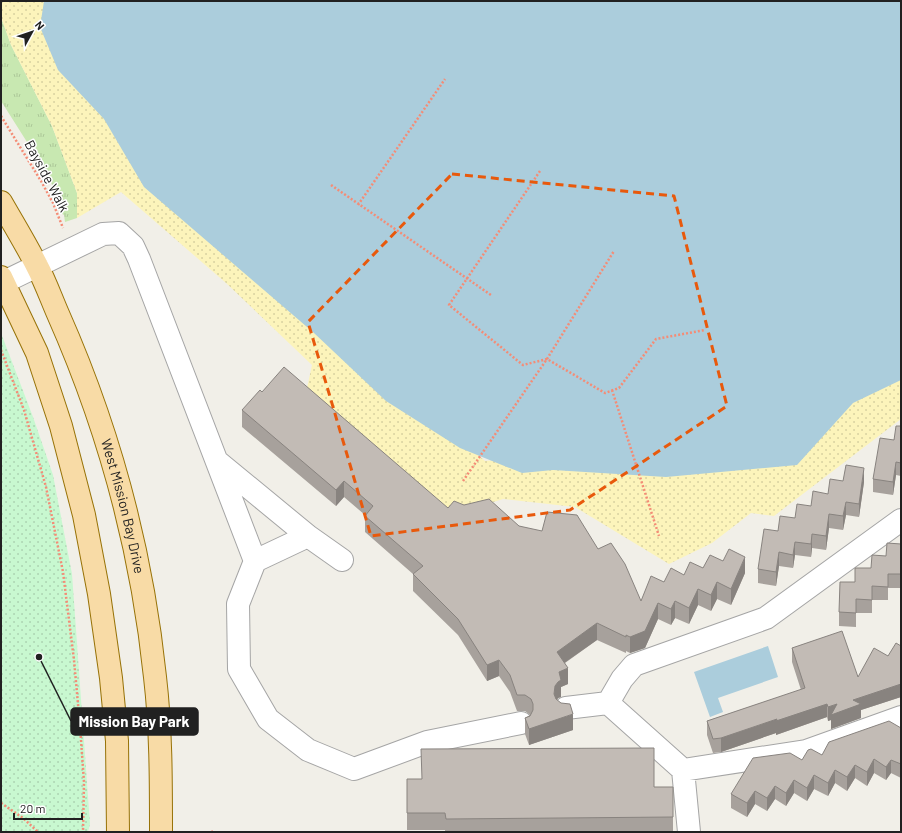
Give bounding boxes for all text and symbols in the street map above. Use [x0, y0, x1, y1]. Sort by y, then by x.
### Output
north arrow [12, 12, 52, 52]
text: N [33, 18, 47, 32]
street label: Bayside Walk [21, 137, 73, 215]
street label: West Mission Bay Drive [98, 437, 148, 575]
callout: Mission Bay Park [71, 708, 198, 735]
text: Mission Bay Park [79, 712, 189, 730]
scale bar [14, 795, 82, 821]
text: 20 m [20, 801, 46, 815]

